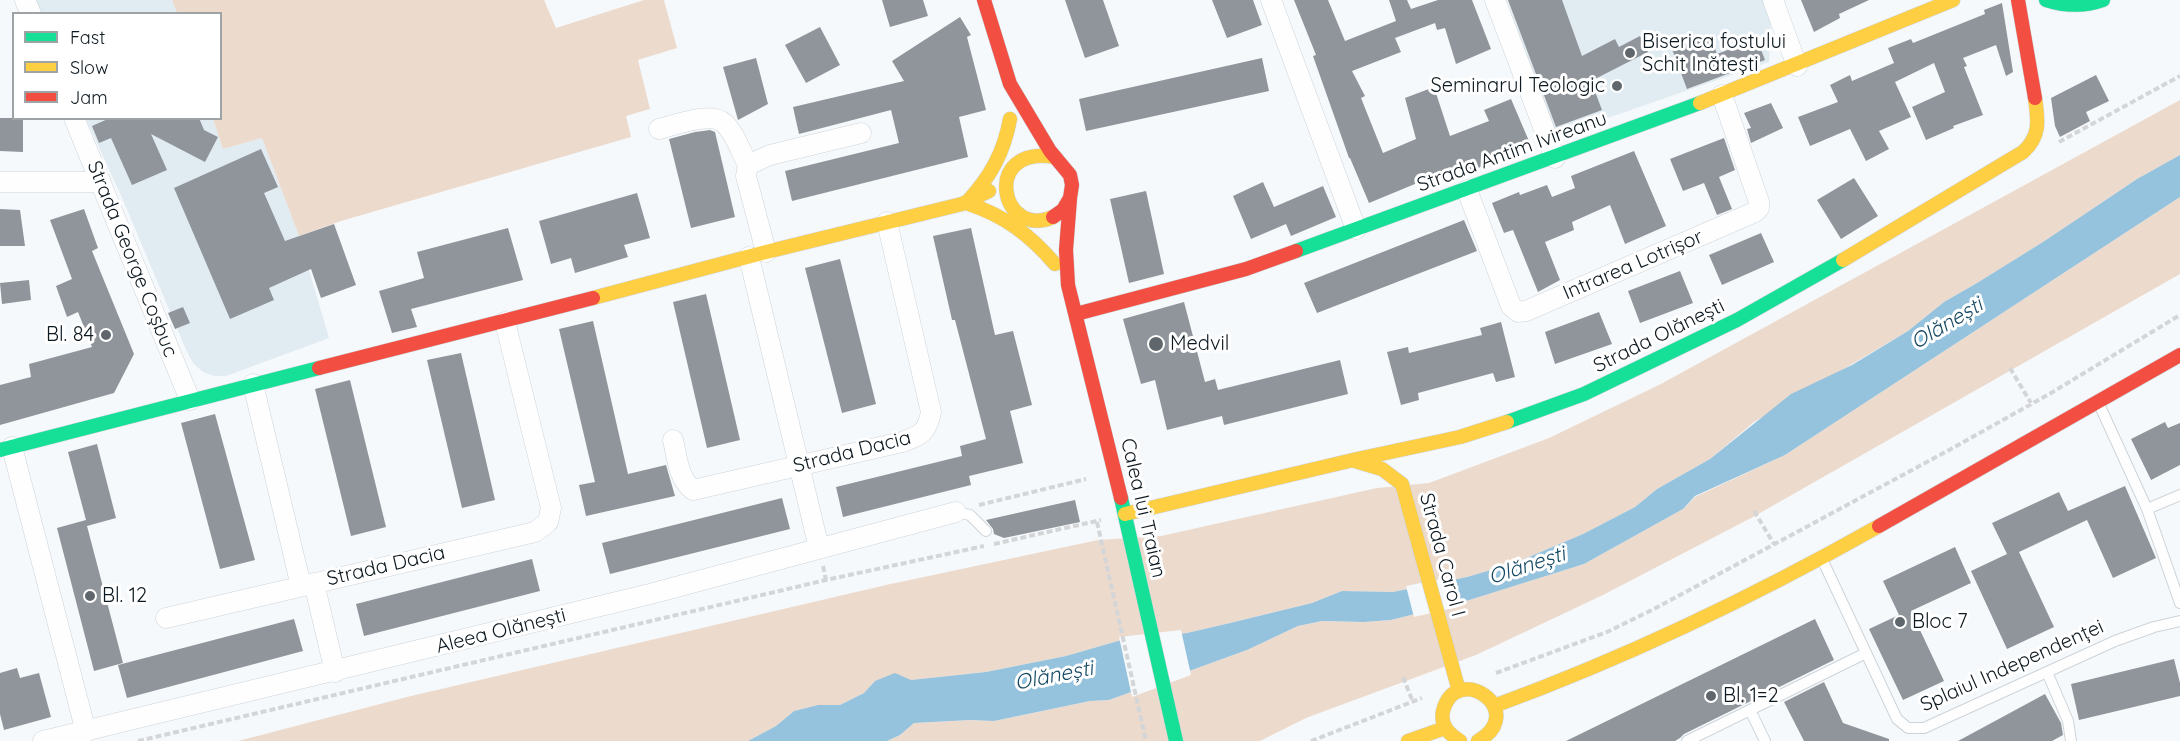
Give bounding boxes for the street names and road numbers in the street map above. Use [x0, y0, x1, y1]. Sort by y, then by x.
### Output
street label: Strada Antim Ivireanu [1414, 107, 1610, 197]
street label: Strada George Coșbuc [82, 158, 182, 360]
street label: Intrarea Lotrișor [1559, 225, 1707, 305]
street label: Strada Olănești [1590, 294, 1728, 378]
street label: Strada Dacia [791, 426, 913, 478]
street label: Calea lui Traian [1115, 436, 1171, 580]
street label: Strada Carol I [1414, 491, 1470, 619]
street label: Strada Dacia [325, 541, 447, 591]
street label: Aleea Olănești [434, 603, 568, 659]
street label: Splaiul Independenței [1917, 615, 2107, 717]

